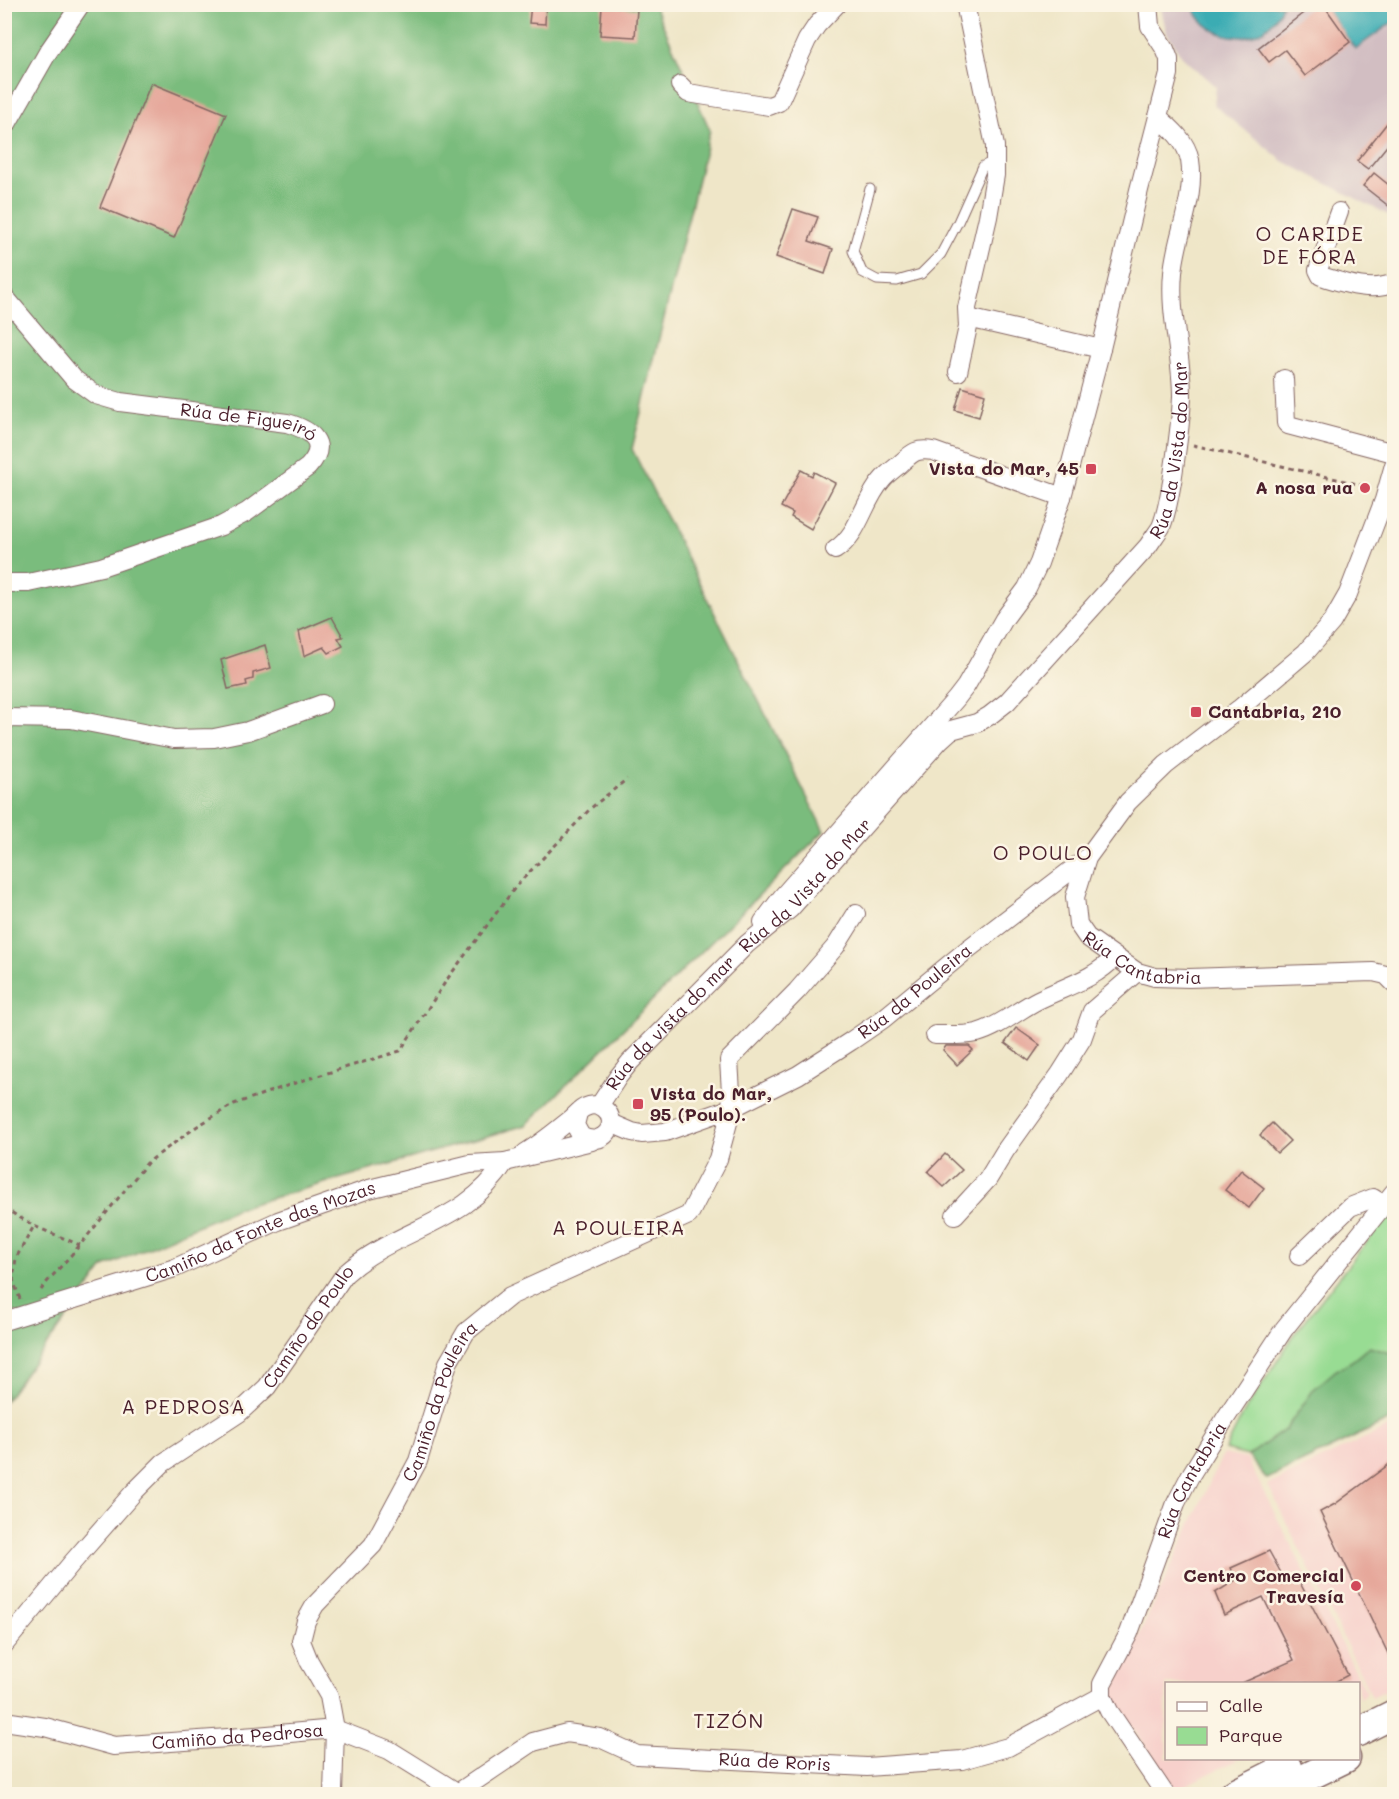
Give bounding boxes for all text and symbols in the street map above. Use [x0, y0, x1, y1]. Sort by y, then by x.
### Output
district label: O CARIDE DE FÓRA [1255, 220, 1365, 269]
street label: Rúa da Vista do Mar [1143, 360, 1193, 543]
street label: Rúa de Figueiró [179, 397, 323, 446]
place label: Vista do Mar, 45 [929, 456, 1079, 480]
marker: Vista do Mar, 45 [1084, 462, 1098, 476]
place label: A nosa rua [1255, 475, 1353, 499]
marker: A nosa rua [1358, 481, 1372, 495]
place label: Cantabria, 210 [1208, 699, 1342, 723]
marker: Cantabria, 210 [1189, 705, 1203, 719]
street label: Rúa da Vista do Mar [733, 812, 876, 957]
district label: O POULO [993, 839, 1093, 865]
street label: Rúa Cantabria [1079, 925, 1202, 989]
street label: Rúa da Pouleira [853, 938, 976, 1044]
street label: Rúa da vista do mar [600, 950, 740, 1094]
place label: Vista do Mar, 95 (Poulo). [650, 1081, 772, 1126]
marker: Vista do Mar, 95 (Poulo). [631, 1097, 645, 1111]
street label: Camiño da Fonte das Mozas [142, 1175, 378, 1287]
district label: A POULEIRA [552, 1214, 686, 1240]
street label: Camiño do Poulo [257, 1259, 359, 1393]
street label: Camiño da Pouleira [396, 1315, 482, 1486]
district label: A PEDROSA [122, 1393, 246, 1419]
street label: Rúa Cantabria [1151, 1417, 1231, 1542]
place label: Centro Comercial Travesía [1183, 1563, 1344, 1608]
marker: Centro Comercial Travesía [1349, 1579, 1363, 1593]
legend [1165, 1682, 1360, 1760]
text: Calle [1219, 1693, 1263, 1717]
district label: TIZÓN [693, 1707, 765, 1733]
street label: Camiño da Pedrosa [151, 1717, 324, 1754]
text: Parque [1219, 1723, 1283, 1747]
street label: Rúa de Roris [718, 1746, 831, 1776]

